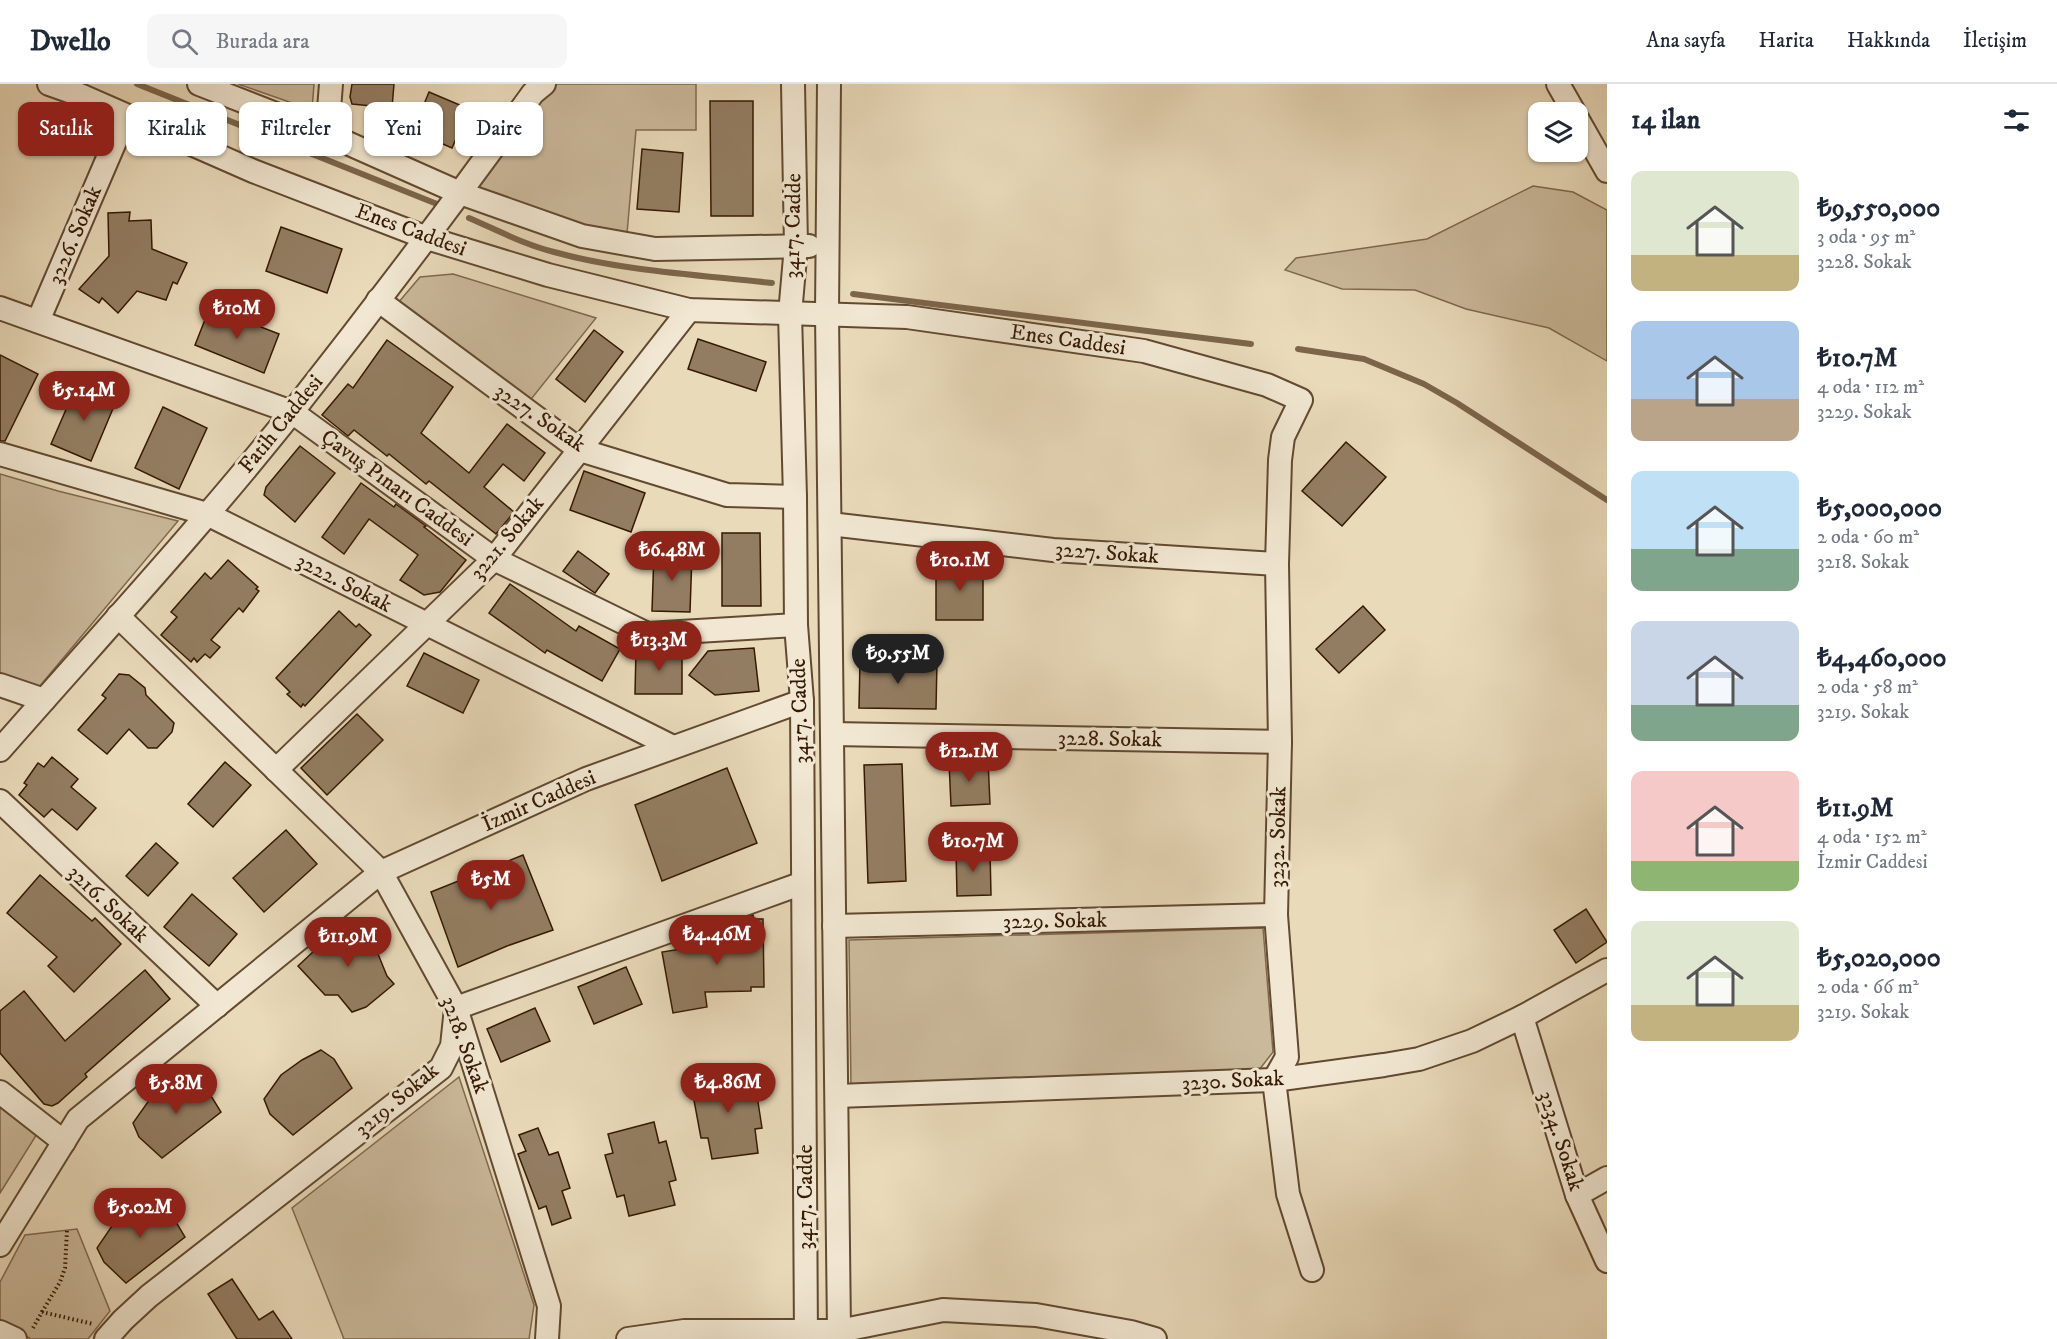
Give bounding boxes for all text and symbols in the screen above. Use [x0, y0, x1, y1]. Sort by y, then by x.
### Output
search box [147, 14, 567, 68]
text: Dwello [30, 24, 111, 59]
icon: search [168, 25, 201, 58]
text: Burada ara [216, 28, 310, 55]
text: Ana sayfa [1646, 28, 1726, 54]
text: Harita [1759, 28, 1814, 54]
text: Hakkında [1847, 28, 1930, 54]
text: İletişim [1963, 28, 2027, 54]
chip: Satılık [18, 102, 114, 156]
chip: Kiralık [126, 102, 227, 156]
chip: Filtreler [239, 102, 352, 156]
chip: Yeni [364, 102, 443, 156]
chip: Daire [455, 102, 543, 156]
map controls [1528, 102, 1588, 162]
button: layers [1528, 102, 1588, 162]
text: 14 ilan [1631, 104, 1700, 137]
icon: filters [2000, 104, 2033, 137]
street label: 3417. Cadde [779, 173, 807, 279]
street label: 3226. Sokak [42, 182, 108, 288]
text: ₺9,550,000 [1817, 192, 1940, 225]
icon: home [1679, 195, 1751, 267]
street label: Enes Caddesi [352, 197, 470, 263]
text: 3 oda · 95 m² [1817, 225, 1915, 250]
text: 3228. Sokak [1817, 250, 1912, 275]
pin: ₺10M [201, 289, 273, 340]
text: ₺10M [213, 296, 261, 321]
street label: Enes Caddesi [1009, 319, 1127, 361]
text: ₺10.7M [1817, 342, 1897, 375]
icon: home [1679, 345, 1751, 417]
street label: Fatih Caddesi [233, 369, 329, 479]
pin: ₺5.14M [35, 371, 133, 422]
text: 4 oda · 112 m² [1817, 375, 1924, 400]
text: ₺5.14M [53, 378, 115, 403]
street label: 3227. Sokak [489, 378, 591, 458]
text: 3229. Sokak [1817, 400, 1912, 425]
street label: Çavuş Pınarı Caddesi [315, 424, 479, 552]
street label: 3221. Sokak [464, 491, 550, 585]
text: ₺5,000,000 [1817, 492, 1942, 525]
icon: home [1679, 495, 1751, 567]
text: 2 oda · 60 m² [1817, 525, 1919, 550]
pin: ₺6.48M [623, 531, 721, 582]
street label: 3227. Sokak [1054, 536, 1160, 570]
text: ₺6.48M [639, 538, 705, 563]
pin: ₺10.1M [911, 541, 1009, 592]
street label: 3222. Sokak [291, 547, 397, 619]
text: ₺10.1M [930, 548, 990, 573]
text: 3218. Sokak [1817, 550, 1909, 575]
pin: ₺13.3M [610, 621, 708, 672]
text: ₺13.3M [631, 628, 687, 653]
pin: ₺9.55M [849, 634, 947, 685]
text: ₺9.55M [866, 641, 930, 666]
text: ₺4,460,000 [1817, 642, 1946, 675]
icon: home [1679, 645, 1751, 717]
street label: 3417. Cadde [785, 658, 815, 764]
text: 2 oda · 58 m² [1817, 675, 1918, 700]
text: 3219. Sokak [1817, 700, 1909, 725]
street label: 3228. Sokak [1058, 725, 1162, 753]
pin: ₺12.1M [920, 732, 1018, 783]
text: ₺12.1M [939, 739, 999, 764]
street label: İzmir Caddesi [478, 764, 600, 838]
street label: 3232. Sokak [1264, 786, 1292, 888]
text: ₺11.9M [1817, 792, 1894, 825]
icon: home [1679, 795, 1751, 867]
pin: ₺10.7M [924, 822, 1022, 873]
text: 4 oda · 152 m² [1817, 825, 1927, 850]
text: ₺10.7M [942, 829, 1004, 854]
text: İzmir Caddesi [1817, 850, 1928, 875]
street label: 3216. Sokak [62, 859, 154, 949]
pin: ₺5M [462, 860, 520, 911]
text: ₺5M [471, 867, 511, 892]
street label: 3229. Sokak [1003, 907, 1107, 935]
pin: ₺4.46M [668, 915, 766, 966]
pin: ₺11.9M [299, 917, 397, 968]
text: ₺4.46M [683, 922, 751, 947]
text: ₺11.9M [318, 924, 378, 949]
text: ₺5,020,000 [1817, 942, 1941, 975]
icon: home [1679, 945, 1751, 1017]
text: 2 oda · 66 m² [1817, 975, 1919, 1000]
street label: 3218. Sokak [435, 993, 495, 1097]
text: 3219. Sokak [1817, 1000, 1909, 1025]
street label: 3219. Sokak [350, 1057, 445, 1143]
pin: ₺4.86M [679, 1063, 777, 1114]
pin: ₺5.8M [134, 1064, 218, 1115]
street label: 3230. Sokak [1181, 1065, 1285, 1097]
text: ₺4.86M [695, 1070, 761, 1095]
text: ₺5.8M [149, 1071, 203, 1096]
street label: 3234. Sokak [1532, 1088, 1590, 1195]
street label: 3417. Cadde [792, 1144, 819, 1250]
pin: ₺5.02M [91, 1188, 189, 1239]
text: ₺5.02M [108, 1195, 172, 1220]

